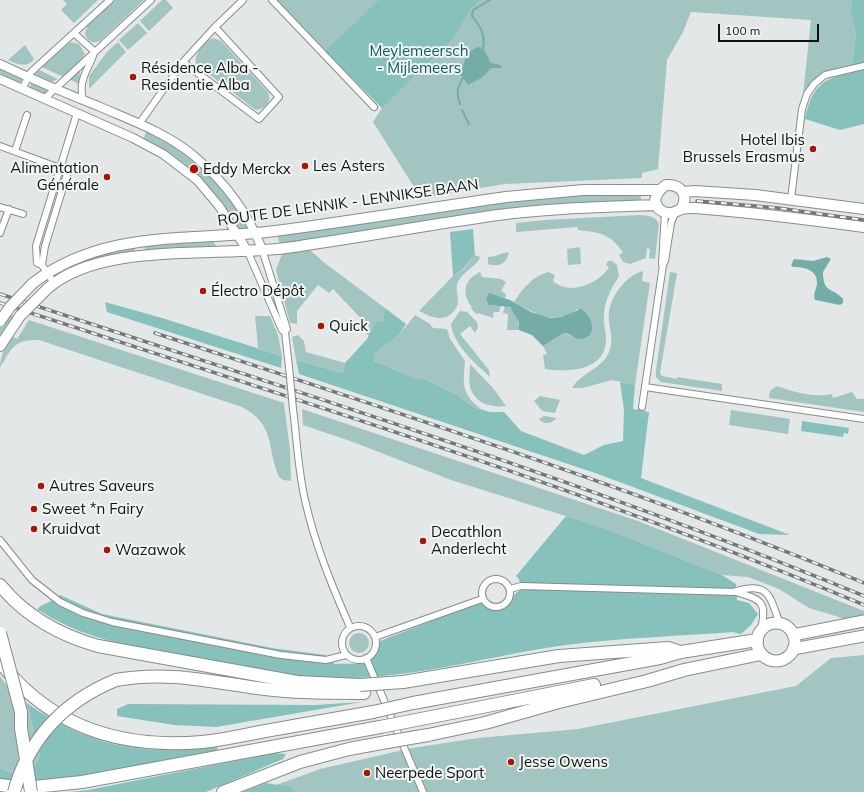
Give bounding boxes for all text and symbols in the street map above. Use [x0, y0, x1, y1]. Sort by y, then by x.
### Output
scale bar [720, 16, 821, 42]
text: 100 m [725, 23, 760, 38]
park label: Meylemeersch - Mijlemeers [369, 42, 469, 77]
place label: Résidence Alba - Residentie Alba [141, 59, 259, 94]
marker: Résidence Alba - Residentie Alba [128, 72, 138, 82]
place label: Hotel Ibis Brussels Erasmus [683, 131, 805, 166]
marker: Hotel Ibis Brussels Erasmus [808, 144, 818, 154]
place label: Les Asters [313, 157, 385, 175]
place label: Alimentation Générale [10, 159, 99, 194]
place label: Eddy Merckx [203, 160, 291, 178]
marker: Les Asters [300, 161, 310, 171]
marker: Eddy Merckx [188, 163, 200, 175]
marker: Alimentation Générale [102, 172, 112, 182]
street label: ROUTE DE LENNIK - LENNIKSE BAAN [216, 176, 480, 230]
place label: Électro Dépôt [211, 282, 304, 300]
marker: Électro Dépôt [198, 286, 208, 296]
place label: Quick [329, 317, 368, 335]
marker: Quick [316, 321, 326, 331]
place label: Autres Saveurs [49, 477, 155, 495]
marker: Autres Saveurs [36, 481, 46, 491]
place label: Sweet *n Fairy [42, 500, 144, 518]
marker: Sweet *n Fairy [29, 504, 39, 514]
place label: Kruidvat [42, 520, 100, 538]
place label: Decathlon Anderlecht [431, 523, 507, 558]
marker: Kruidvat [29, 524, 39, 534]
marker: Decathlon Anderlecht [418, 536, 428, 546]
place label: Wazawok [115, 541, 186, 559]
marker: Wazawok [102, 545, 112, 555]
place label: Jesse Owens [519, 753, 608, 771]
marker: Jesse Owens [506, 757, 516, 767]
place label: Neerpede Sport [375, 764, 484, 782]
marker: Neerpede Sport [362, 768, 372, 778]

